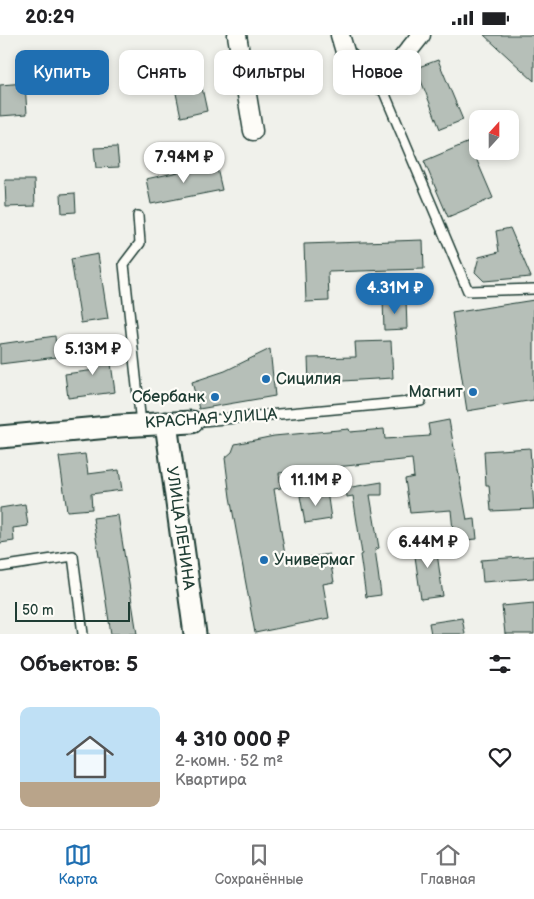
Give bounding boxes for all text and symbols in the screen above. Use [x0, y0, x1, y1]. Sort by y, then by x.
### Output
text: 20:29 [25, 6, 75, 29]
chip: Купить [15, 50, 109, 95]
chip: Снять [119, 50, 204, 95]
chip: Фильтры [214, 50, 323, 95]
chip: Новое [333, 50, 421, 95]
north arrow [469, 110, 519, 160]
map controls [469, 110, 519, 160]
pin: 7.94M ₽ [138, 141, 230, 184]
text: 7.94M ₽ [155, 148, 213, 167]
pin: 4.31M ₽ [349, 273, 441, 315]
text: 4.31M ₽ [367, 279, 423, 298]
pin: 5.13M ₽ [47, 333, 139, 376]
text: 5.13M ₽ [65, 340, 121, 359]
place label: Сицилия [276, 370, 341, 389]
marker: Сицилия [260, 373, 272, 385]
place label: Магнит [408, 383, 464, 402]
marker: Магнит [467, 386, 479, 398]
place label: Сбербанк [132, 388, 205, 407]
marker: Сбербанк [209, 391, 221, 403]
street label: КРАСНАЯ УЛИЦА [144, 405, 278, 433]
street label: УЛИЦА ЛЕНИНА [162, 465, 198, 591]
pin: 11.1M ₽ [270, 465, 362, 507]
text: 11.1M ₽ [290, 471, 342, 490]
pin: 6.44M ₽ [382, 527, 474, 569]
text: 6.44M ₽ [398, 533, 458, 552]
place label: Универмаг [274, 551, 355, 570]
marker: Универмаг [258, 554, 270, 566]
scale bar [15, 599, 130, 622]
text: 50 m [22, 602, 54, 619]
icon: filters [486, 650, 514, 678]
text: Объектов: 5 [20, 652, 138, 677]
icon: home [60, 727, 120, 787]
text: 4 310 000 ₽ [175, 727, 290, 752]
icon: heart [486, 743, 514, 771]
text: 2-комн. · 52 m² [175, 752, 283, 771]
text: Квартира [175, 771, 247, 790]
tab: Карта [58, 841, 98, 888]
tab: Сохранённые [215, 841, 303, 888]
tab: Главная [420, 841, 476, 888]

